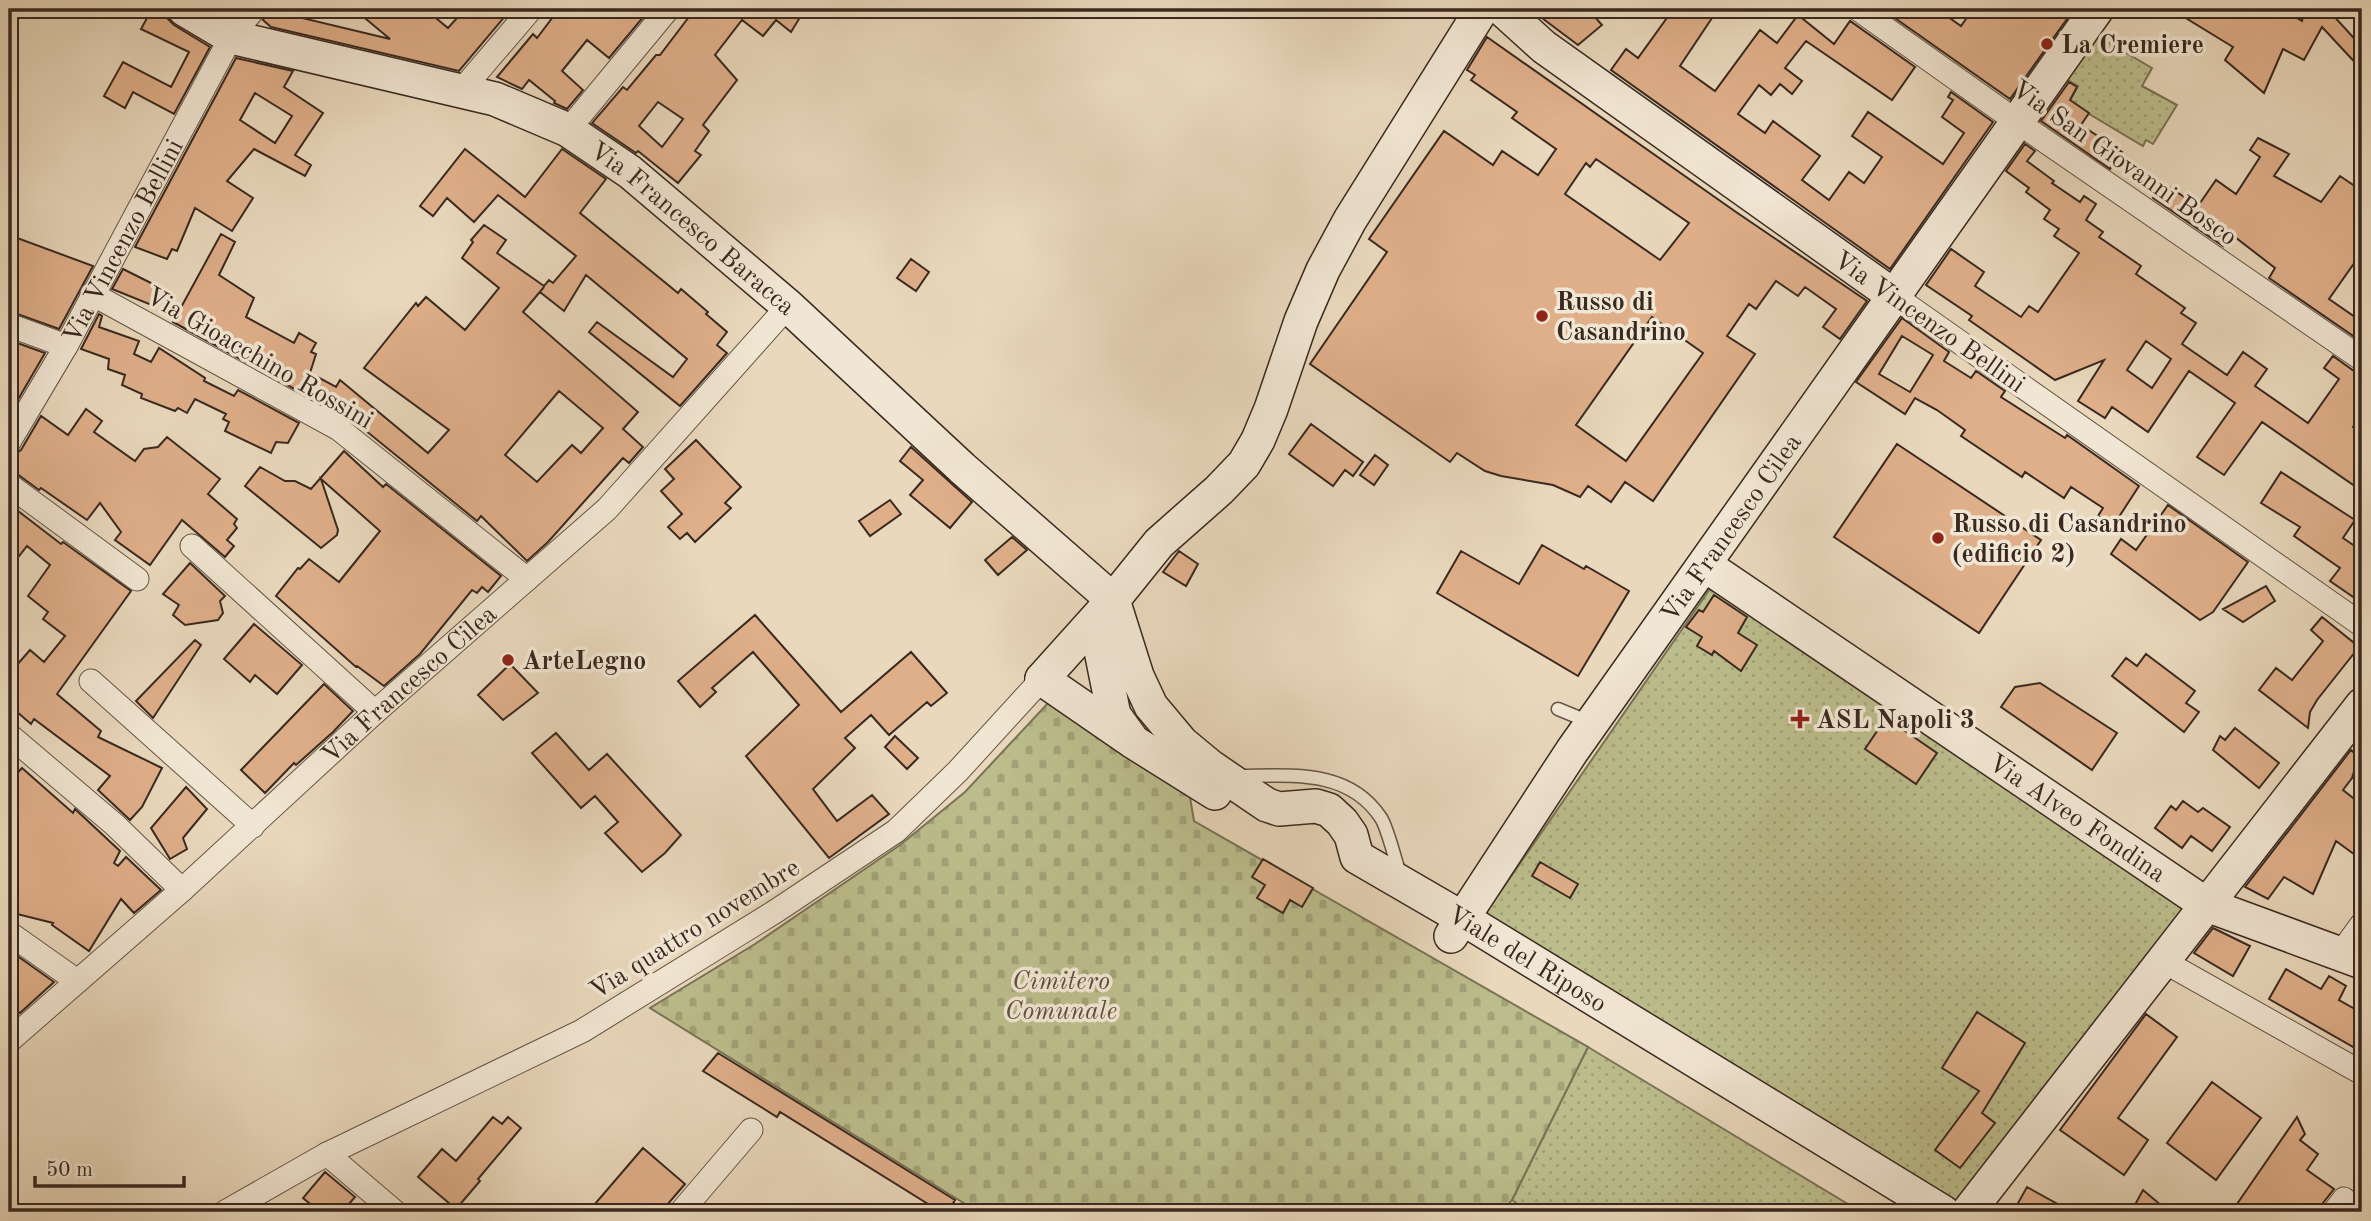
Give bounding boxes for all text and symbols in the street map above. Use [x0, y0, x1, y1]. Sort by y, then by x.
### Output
place label: La Cremiere [2061, 33, 2204, 59]
marker: La Cremiere [2039, 36, 2055, 52]
street label: Via San Giovanni Bosco [2006, 76, 2241, 251]
street label: Via Vincenzo Bellini [59, 135, 189, 348]
street label: Via Francesco Baracca [585, 138, 799, 321]
street label: Via Vincenzo Bellini [1828, 247, 2029, 398]
street label: Via Gioacchino Rossini [141, 283, 377, 434]
place label: Russo di Casandrino [1556, 290, 1686, 346]
marker: Russo di Casandrino [1534, 308, 1550, 324]
street label: Via Francesco Cilea [1657, 430, 1807, 627]
place label: Russo di Casandrino (edificio 2) [1952, 512, 2187, 568]
marker: Russo di Casandrino (edificio 2) [1930, 530, 1946, 546]
street label: Via Francesco Cilea [318, 601, 502, 769]
place label: ArteLegno [522, 649, 646, 675]
marker: ArteLegno [500, 652, 516, 668]
place label: ASL Napoli 3 [1816, 708, 1975, 734]
marker: ASL Napoli 3 [1790, 709, 1810, 729]
street label: Via Alveo Fondina [1983, 750, 2170, 888]
street label: Via quattro novembre [586, 855, 804, 1005]
street label: Viale del Riposo [1443, 902, 1611, 1018]
park label: Cimitero Comunale [1005, 969, 1117, 1025]
scale bar [35, 1144, 184, 1188]
text: 50 m [46, 1160, 93, 1181]

